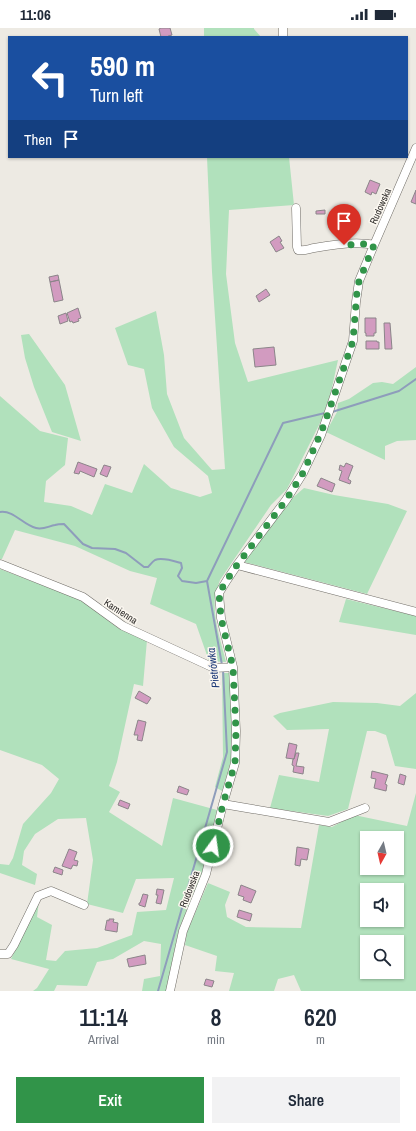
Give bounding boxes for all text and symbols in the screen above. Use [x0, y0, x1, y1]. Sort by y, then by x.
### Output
text: 11:06 [20, 4, 51, 25]
text: 590 m [90, 47, 155, 85]
icon: left [24, 52, 76, 104]
text: Turn left [90, 83, 143, 108]
icon: arrive [60, 128, 82, 150]
text: Then [24, 129, 52, 150]
street label: Rudowska [367, 186, 394, 226]
pin [327, 204, 361, 245]
icon: arrive [333, 210, 355, 232]
street label: Kamienna [102, 596, 140, 627]
water label: Pietrówka [204, 647, 222, 689]
position arrow [192, 825, 234, 867]
north arrow [360, 831, 404, 875]
map controls [360, 831, 404, 979]
street label: Rudowska [177, 869, 203, 909]
button: sound [360, 883, 404, 927]
button: search [360, 935, 404, 979]
text: 11:14 [79, 1001, 128, 1033]
text: 8 [210, 1001, 221, 1033]
text: 620 [304, 1001, 337, 1033]
text: Arrival [88, 1031, 119, 1048]
text: min [207, 1031, 225, 1048]
text: m [316, 1031, 325, 1048]
button: Exit [16, 1077, 204, 1123]
button: Share [212, 1077, 400, 1123]

